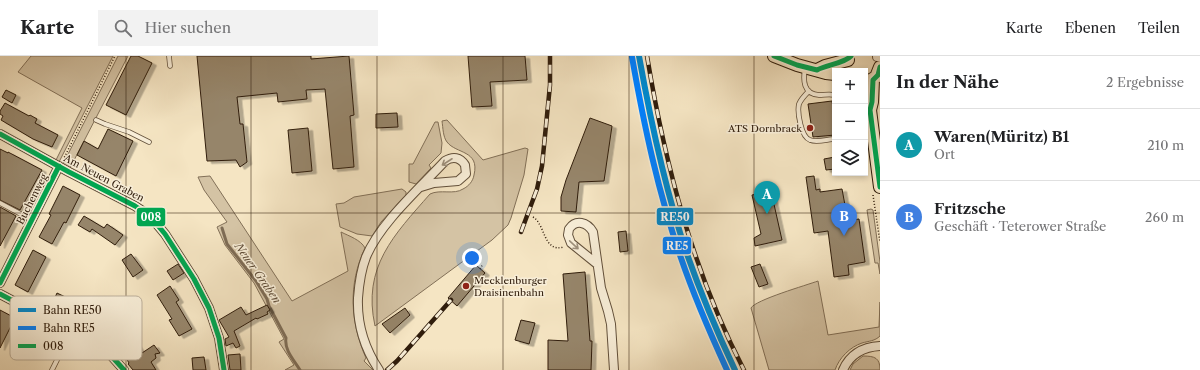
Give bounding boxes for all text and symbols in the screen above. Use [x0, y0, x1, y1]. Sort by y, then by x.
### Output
search box [98, 10, 378, 46]
text: Karte [20, 16, 74, 39]
icon: search [112, 17, 134, 39]
text: Hier suchen [144, 18, 231, 37]
text: Karte [1006, 19, 1043, 37]
text: Ebenen [1065, 19, 1116, 37]
text: Teilen [1138, 19, 1180, 37]
map controls [832, 68, 868, 176]
button: + [832, 68, 868, 104]
text: In der Nähe [896, 72, 999, 92]
text: 2 Ergebnisse [1106, 74, 1184, 90]
button: − [832, 104, 868, 140]
place label: ATS Dornbrack [727, 122, 803, 135]
marker: ATS Dornbrack [805, 123, 815, 133]
text: Waren(Müritz) B1 [934, 127, 1069, 146]
text: A [904, 137, 914, 153]
text: 210 m [1147, 137, 1184, 153]
button: layers [832, 140, 868, 176]
text: Ort [934, 146, 955, 162]
street label: Am Neuen Graben [61, 151, 147, 205]
one-way arrow [441, 158, 452, 166]
street label: Buchenweg [14, 171, 51, 227]
pin: A [754, 181, 780, 214]
text: Fritzsche [934, 199, 1006, 218]
pin: B [831, 203, 857, 236]
line badge: 008 [136, 207, 166, 227]
line badge: RE50 [656, 207, 694, 226]
text: B [904, 209, 914, 225]
text: 260 m [1145, 209, 1184, 225]
text: 008 [141, 210, 162, 224]
text: RE50 [660, 210, 690, 224]
text: Geschäft · Teterower Straße [934, 218, 1106, 234]
line badge: RE5 [662, 236, 692, 255]
water label: Neuer Graben [231, 239, 284, 306]
text: RE5 [666, 239, 688, 253]
one-way arrow [569, 240, 579, 249]
your location [462, 248, 482, 268]
place label: Mecklenburger Draisinenbahn [474, 274, 548, 299]
marker: Mecklenburger Draisinenbahn [461, 281, 471, 291]
legend [10, 296, 142, 360]
text: Bahn RE50 [43, 303, 102, 317]
text: Bahn RE5 [43, 321, 95, 335]
text: 008 [43, 339, 63, 353]

